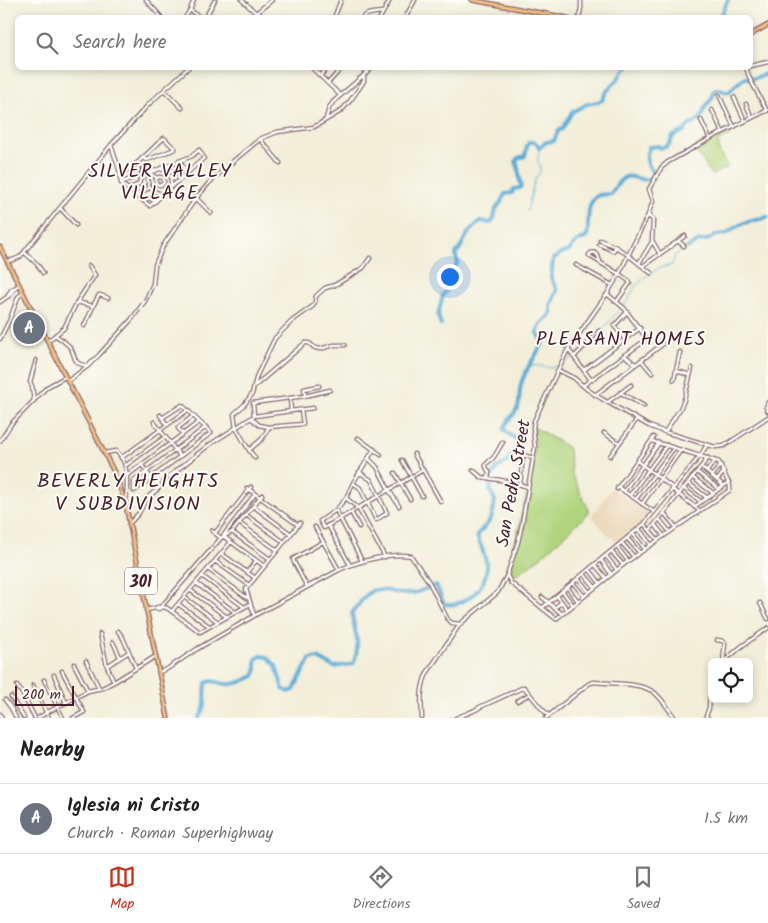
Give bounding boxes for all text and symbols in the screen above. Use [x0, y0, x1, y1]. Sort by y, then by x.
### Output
search box [15, 15, 753, 70]
text: Search here [73, 28, 167, 58]
icon: search [33, 29, 61, 57]
district label: SILVER VALLEY VILLAGE [88, 157, 232, 209]
your location [437, 264, 463, 290]
pin: A [13, 309, 45, 347]
district label: PLEASANT HOMES [536, 325, 706, 355]
street label: San Pedro Street [489, 416, 540, 549]
district label: BEVERLY HEIGHTS V SUBDIVISION [37, 466, 219, 521]
road number: 301 [125, 568, 157, 594]
map controls [708, 658, 753, 703]
button: locate [708, 658, 753, 703]
scale bar [15, 683, 74, 706]
text: 200 m [22, 684, 61, 706]
text: Nearby [20, 734, 85, 767]
text: Iglesia ni Cristo [67, 791, 200, 821]
text: A [31, 806, 41, 831]
text: 1.5 km [704, 806, 748, 831]
text: Church · Roman Superhighway [67, 821, 273, 846]
tab: Map [108, 863, 136, 915]
tab: Directions [352, 863, 410, 915]
tab: Saved [627, 863, 660, 915]

